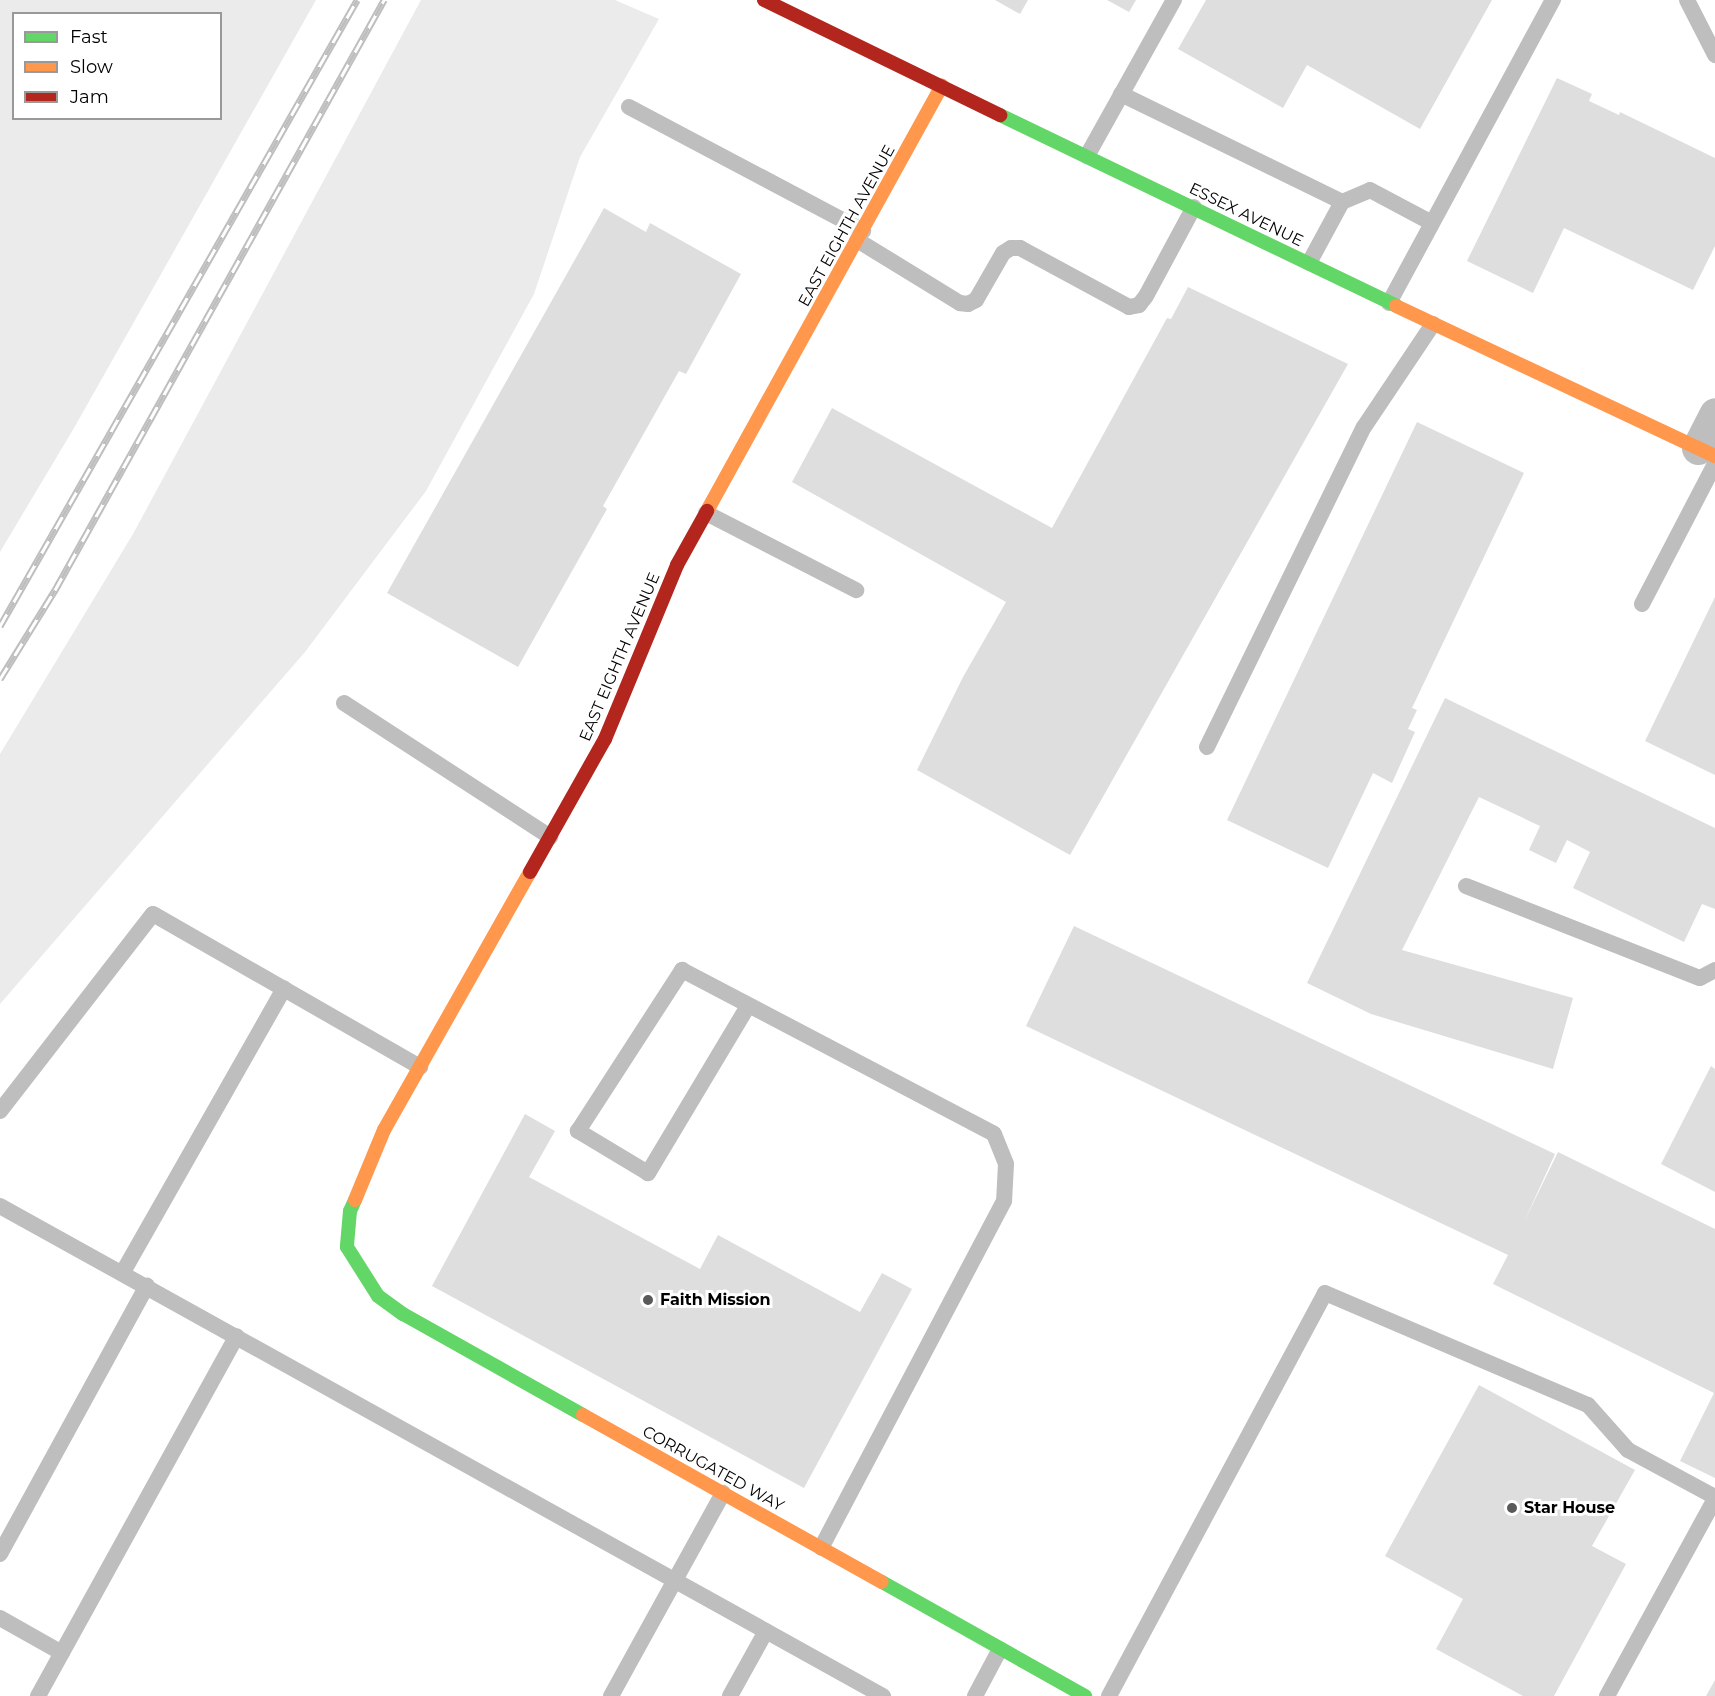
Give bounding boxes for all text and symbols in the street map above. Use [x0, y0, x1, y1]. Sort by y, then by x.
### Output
legend [12, 12, 222, 120]
text: Fast [70, 26, 108, 48]
text: Slow [70, 56, 113, 78]
text: Jam [70, 86, 109, 108]
street label: EAST EIGHTH AVENUE [795, 142, 899, 310]
street label: ESSEX AVENUE [1186, 179, 1306, 251]
street label: EAST EIGHTH AVENUE [576, 570, 664, 744]
place label: Faith Mission [660, 1290, 771, 1310]
marker: Faith Mission [641, 1293, 655, 1307]
street label: CORRUGATED WAY [639, 1422, 787, 1516]
place label: Star House [1524, 1498, 1615, 1518]
marker: Star House [1505, 1501, 1519, 1515]

